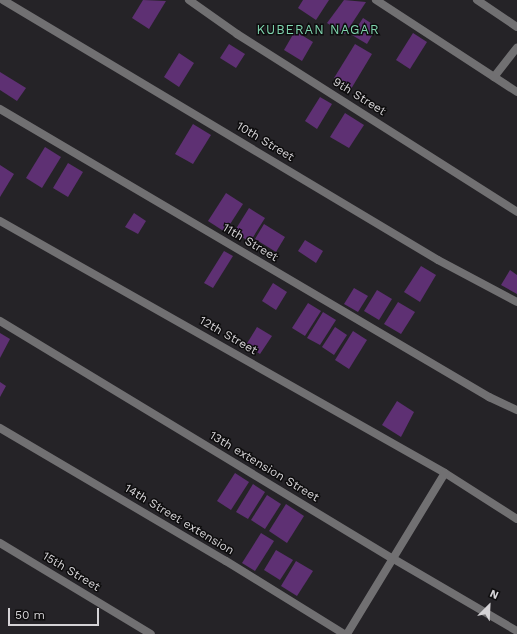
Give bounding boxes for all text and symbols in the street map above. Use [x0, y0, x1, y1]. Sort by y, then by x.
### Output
district label: KUBERAN NAGAR [256, 22, 380, 38]
street label: 9th Street [330, 75, 388, 119]
street label: 10th Street [234, 119, 296, 165]
street label: 11th Street [220, 221, 280, 265]
street label: 12th Street [197, 314, 259, 358]
street label: 13th extension Street [207, 429, 321, 505]
street label: 14th Street extension [122, 482, 236, 558]
street label: 15th Street [40, 549, 102, 595]
north arrow [469, 586, 509, 626]
text: N [488, 587, 500, 602]
scale bar [10, 600, 101, 626]
text: 50 m [15, 608, 45, 622]

